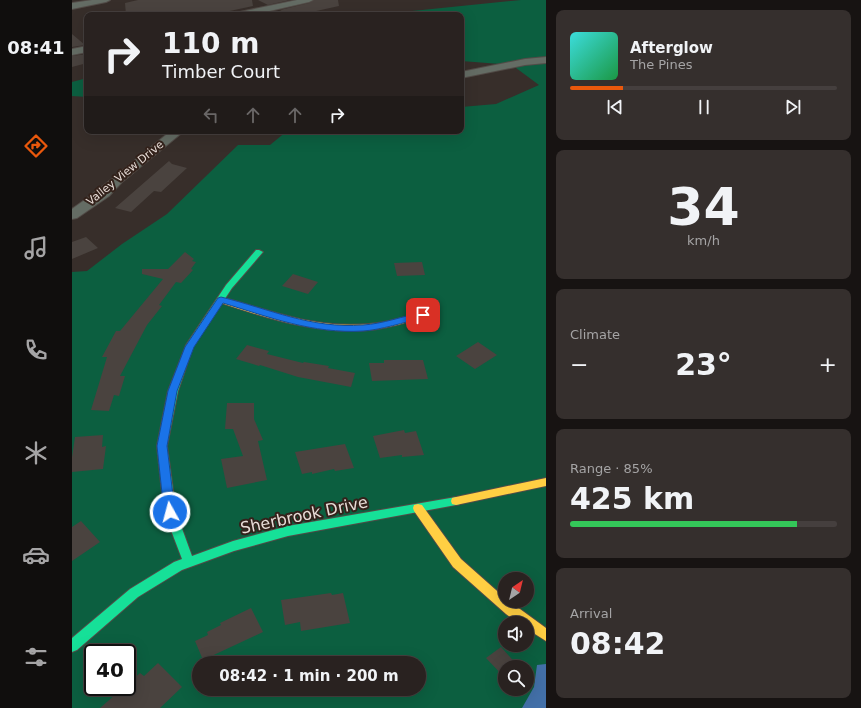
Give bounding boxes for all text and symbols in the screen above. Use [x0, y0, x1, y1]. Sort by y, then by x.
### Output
text: 110 m [162, 27, 259, 60]
icon: right [96, 28, 148, 80]
text: 08:41 [7, 37, 65, 58]
text: Afterglow [630, 39, 713, 57]
text: The Pines [630, 57, 693, 72]
text: Timber Court [162, 61, 280, 82]
icon: previous [604, 96, 626, 118]
icon: pause [693, 96, 715, 118]
icon: next [782, 96, 804, 118]
icon: left [200, 104, 222, 126]
icon: ahead [242, 104, 264, 126]
icon: ahead [284, 104, 306, 126]
icon: right [326, 104, 348, 126]
icon: directions [22, 132, 50, 160]
street label: Valley View Drive [84, 138, 166, 208]
text: 34 [667, 177, 740, 237]
text: km/h [687, 233, 720, 248]
icon: music [22, 234, 50, 262]
pin [406, 298, 440, 332]
icon: arrive [412, 304, 434, 326]
text: Climate [570, 327, 620, 342]
icon: phone [22, 336, 50, 364]
text: 23° [675, 347, 732, 382]
text: − [570, 352, 588, 377]
text: + [819, 352, 837, 377]
icon: climate [22, 439, 50, 467]
text: Range · 85% [570, 461, 653, 476]
text: 425 km [570, 481, 694, 516]
position arrow [149, 491, 191, 533]
street label: Sherbrook Drive [239, 492, 369, 538]
icon: car [22, 541, 50, 569]
north arrow [498, 572, 534, 608]
map controls [498, 572, 534, 696]
text: Arrival [570, 606, 612, 621]
button: sound [498, 616, 534, 652]
text: 08:42 [570, 626, 666, 661]
icon: filters [22, 643, 50, 671]
speed limit sign: 40 [84, 644, 136, 696]
button: search [498, 660, 534, 696]
text: 08:42 · 1 min · 200 m [219, 667, 399, 685]

